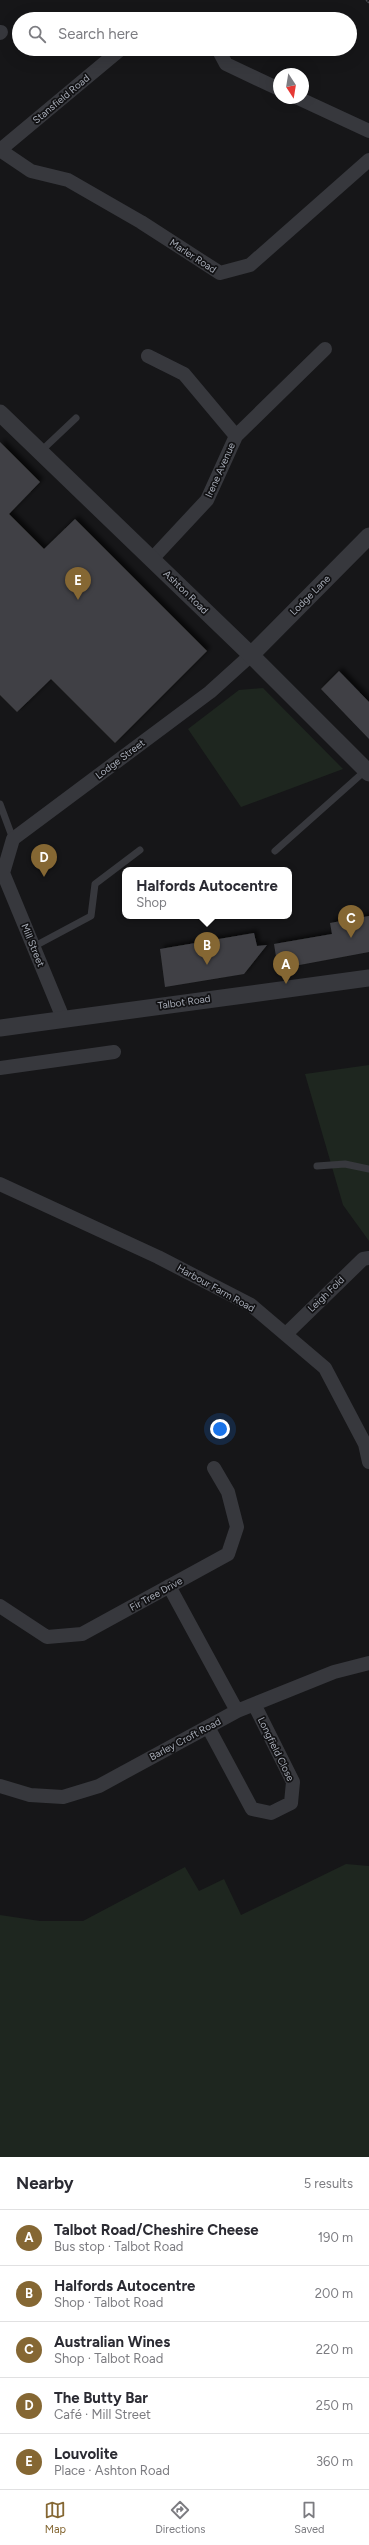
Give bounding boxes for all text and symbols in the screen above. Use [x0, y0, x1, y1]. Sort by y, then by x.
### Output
search box [12, 12, 357, 56]
icon: search [26, 23, 48, 45]
text: Search here [58, 25, 138, 43]
north arrow [273, 68, 309, 104]
street label: Stansfield Road [30, 71, 92, 127]
street label: Marler Road [167, 236, 219, 276]
street label: Irene Avenue [202, 440, 238, 500]
pin: E [65, 567, 91, 600]
street label: Ashton Road [161, 567, 211, 617]
street label: Lodge Lane [287, 572, 333, 618]
street label: Lodge Street [93, 736, 148, 782]
pin: D [31, 844, 57, 877]
popup [122, 867, 292, 919]
text: Halfords Autocentre [136, 877, 278, 895]
text: Shop [136, 895, 167, 910]
pin: C [338, 905, 364, 938]
street label: Mill Street [18, 921, 48, 969]
pin: B [194, 932, 220, 965]
pin: A [273, 951, 299, 984]
street label: Talbot Road [157, 992, 211, 1012]
street label: Harbour Farm Road [175, 1261, 257, 1315]
street label: Leigh Fold [305, 1273, 347, 1315]
your location [210, 1419, 230, 1439]
street label: Fir Tree Drive [127, 1574, 185, 1614]
street label: Barley Croft Road [147, 1715, 223, 1763]
street label: Longfield Close [255, 1715, 297, 1784]
text: Nearby [16, 2173, 74, 2193]
text: 5 results [304, 2176, 353, 2191]
text: Talbot Road/Cheshire Cheese [54, 2221, 259, 2239]
text: A [24, 2230, 34, 2245]
text: 190 m [318, 2230, 353, 2245]
text: Bus stop · Talbot Road [54, 2239, 183, 2254]
text: Halfords Autocentre [54, 2277, 195, 2295]
text: B [25, 2286, 33, 2301]
text: 200 m [315, 2286, 353, 2301]
text: Shop · Talbot Road [54, 2295, 163, 2310]
text: Australian Wines [54, 2333, 170, 2351]
text: C [24, 2342, 34, 2357]
text: 220 m [316, 2342, 353, 2357]
text: Shop · Talbot Road [54, 2351, 163, 2366]
text: The Butty Bar [54, 2389, 148, 2407]
text: D [24, 2398, 34, 2413]
text: 250 m [316, 2398, 353, 2413]
text: Café · Mill Street [54, 2407, 151, 2422]
text: Louvolite [54, 2445, 118, 2463]
text: E [25, 2454, 33, 2469]
text: 360 m [316, 2454, 353, 2469]
text: Place · Ashton Road [54, 2463, 170, 2478]
tab: Map [44, 2499, 66, 2536]
tab: Directions [155, 2499, 205, 2536]
tab: Saved [294, 2499, 325, 2536]

